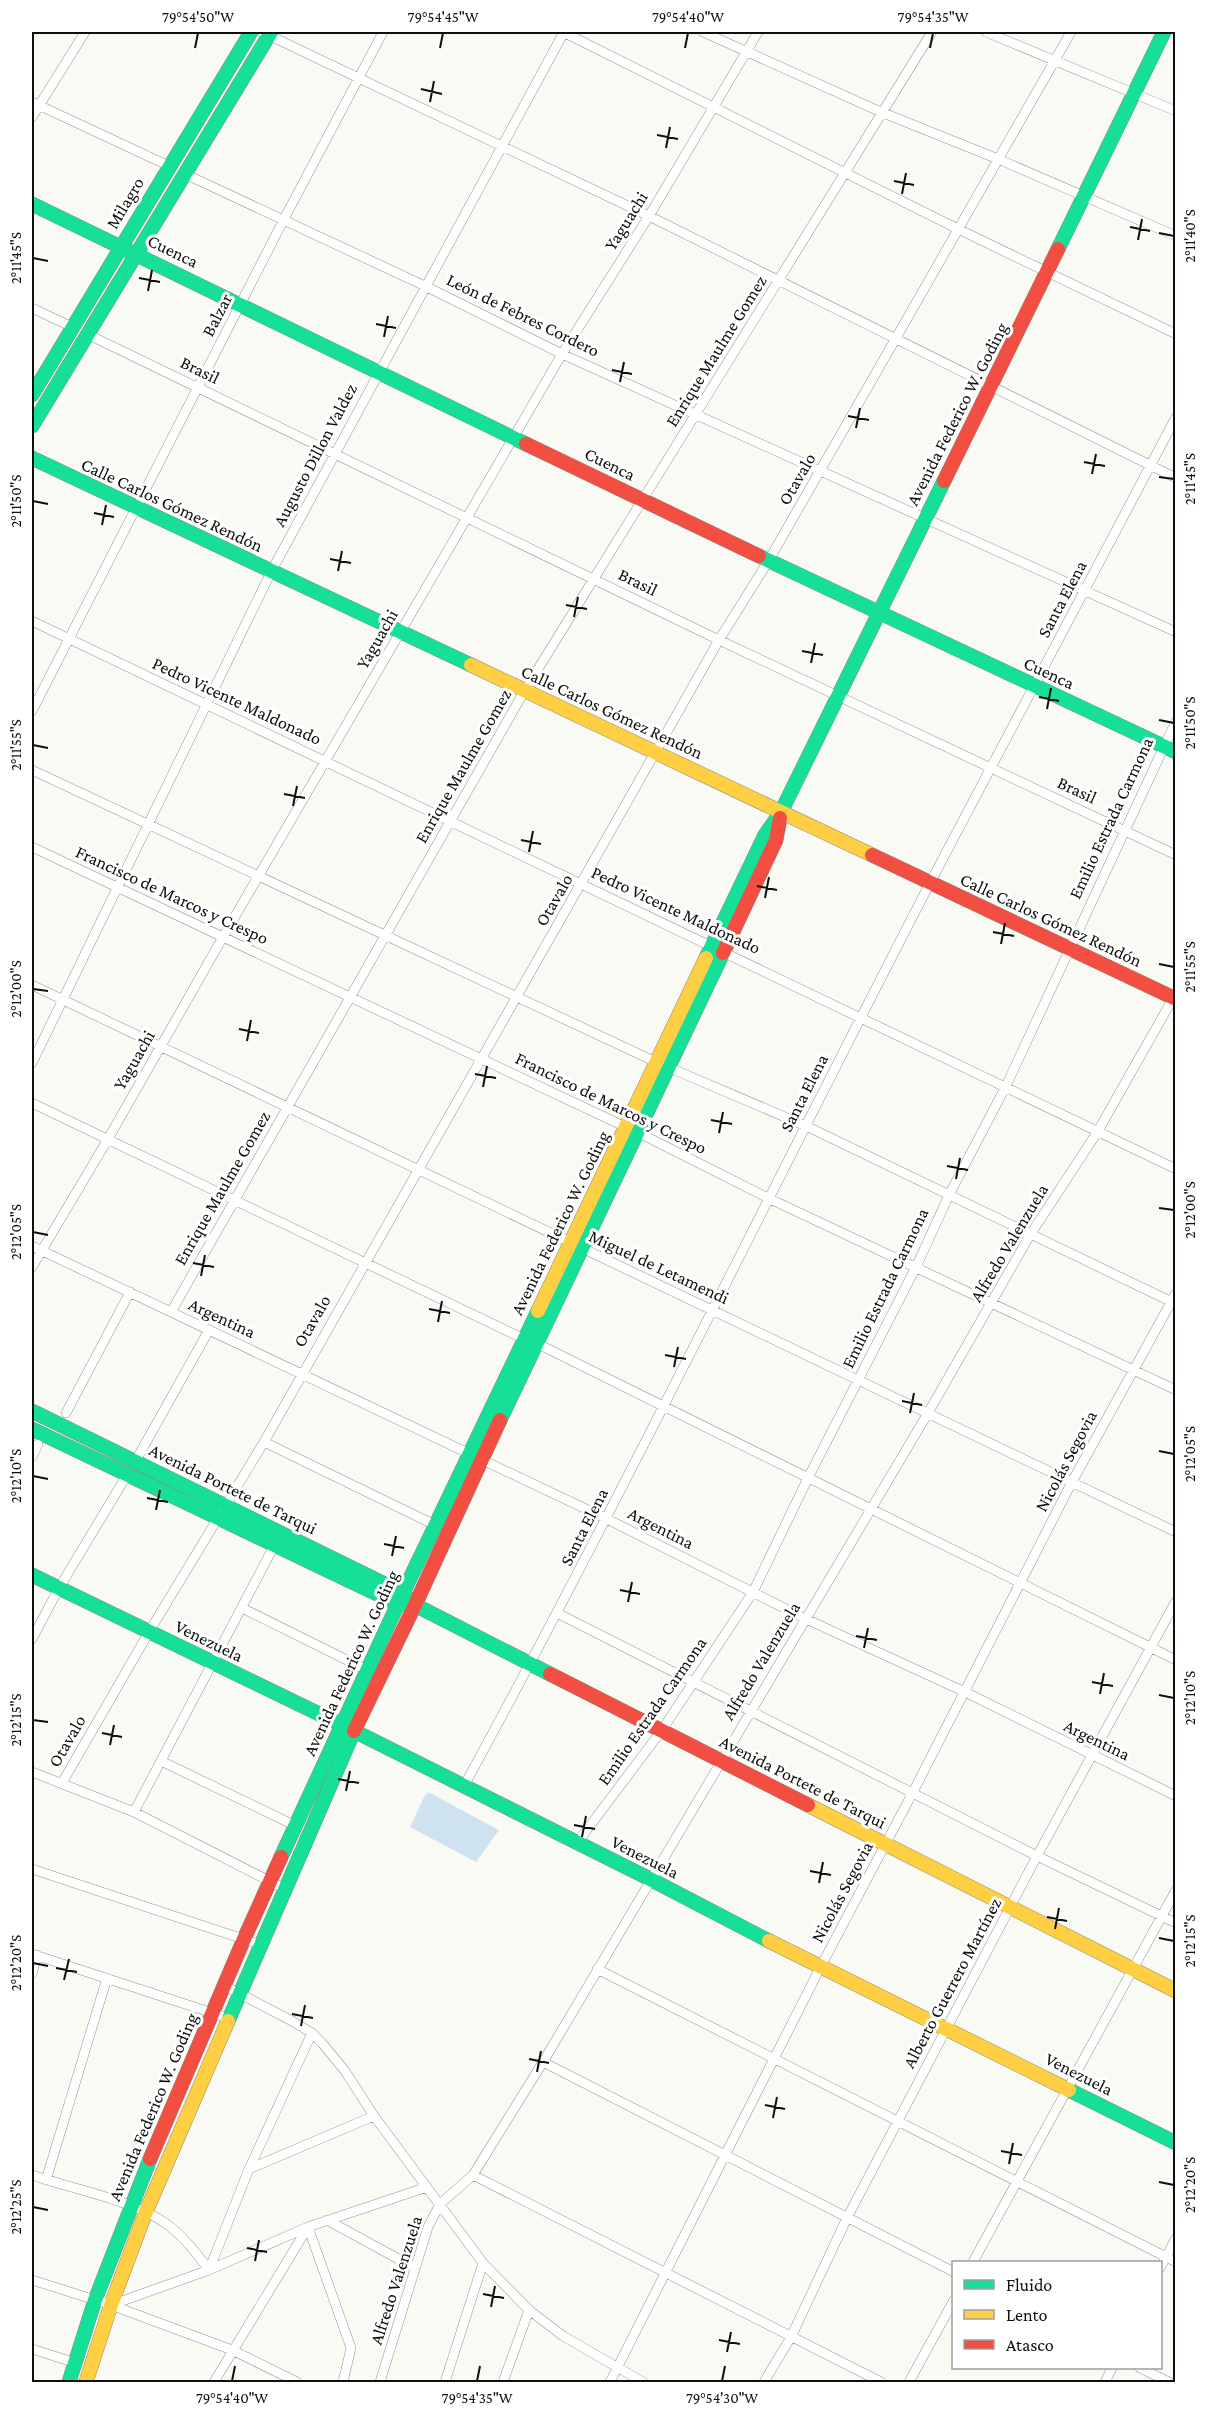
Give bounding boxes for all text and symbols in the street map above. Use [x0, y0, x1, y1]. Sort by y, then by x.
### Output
text: 79°54'50"W [162, 9, 234, 25]
text: 79°54'45"W [408, 9, 479, 25]
text: 79°54'40"W [652, 9, 724, 25]
text: 79°54'35"W [898, 9, 969, 25]
street label: Milagro [102, 174, 148, 232]
street label: Yaguachi [600, 188, 652, 254]
text: 2°11'40"S [1182, 209, 1198, 263]
street label: Cuenca [145, 230, 201, 272]
text: 2°11'45"S [8, 232, 24, 284]
street label: León de Febres Cordero [443, 269, 603, 361]
street label: Enrique Maulme Gomez [661, 272, 771, 430]
street label: Balzar [198, 290, 236, 340]
street label: Avenida Federico W. Goding [902, 319, 1012, 509]
street label: Brasil [177, 352, 223, 388]
street label: Augusto Dillon Valdez [269, 380, 361, 530]
street label: Cuenca [582, 443, 638, 485]
street label: Otavalo [774, 450, 820, 508]
text: 2°11'45"S [1182, 453, 1198, 505]
street label: Calle Carlos Gómez Rendón [78, 454, 266, 556]
text: 2°11'50"S [8, 474, 24, 528]
street label: Santa Elena [1033, 557, 1091, 641]
street label: Brasil [615, 564, 661, 600]
street label: Yaguachi [352, 606, 402, 672]
street label: Pedro Vicente Maldonado [149, 653, 325, 749]
street label: Cuenca [1021, 653, 1077, 693]
street label: Calle Carlos Gómez Rendón [518, 661, 706, 763]
street label: Enrique Maulme Gomez [411, 685, 515, 846]
text: 2°11'50"S [1182, 696, 1198, 750]
text: 2°11'55"S [8, 719, 24, 771]
street label: Emilio Estrada Carmona [1065, 734, 1157, 902]
street label: Brasil [1054, 772, 1100, 808]
street label: Francisco de Marcos y Crespo [73, 842, 272, 949]
street label: Pedro Vicente Maldonado [588, 862, 764, 958]
street label: Calle Carlos Gómez Rendón [957, 869, 1145, 971]
street label: Otavalo [531, 871, 577, 929]
text: 2°11'55"S [1182, 941, 1198, 993]
text: 2°12'00"S [8, 960, 24, 1018]
street label: Yaguachi [109, 1027, 159, 1093]
street label: Francisco de Marcos y Crespo [512, 1048, 710, 1158]
street label: Santa Elena [776, 1051, 832, 1135]
street label: Enrique Maulme Gomez [170, 1107, 274, 1268]
street label: Avenida Federico W. Goding [507, 1127, 613, 1318]
street label: Alfredo Valenzuela [966, 1180, 1052, 1306]
text: 2°12'00"S [1182, 1181, 1198, 1239]
text: 2°12'05"S [8, 1204, 24, 1260]
street label: Emilio Estrada Carmona [837, 1205, 933, 1371]
street label: Miguel de Letamendi [586, 1226, 732, 1308]
street label: Otavalo [289, 1292, 335, 1350]
street label: Argentina [186, 1294, 258, 1342]
street label: Nicolás Segovia [1031, 1407, 1101, 1515]
text: 2°12'05"S [1182, 1426, 1198, 1482]
street label: Avenida Portete de Tarqui [146, 1440, 320, 1538]
text: 2°12'10"S [8, 1449, 24, 1503]
street label: Santa Elena [556, 1485, 612, 1569]
street label: Argentina [625, 1503, 697, 1553]
street label: Avenida Federico W. Goding [299, 1567, 403, 1759]
street label: Alfredo Valenzuela [718, 1598, 804, 1724]
street label: Venezuela [172, 1616, 246, 1666]
street label: Emilio Estrada Carmona [593, 1633, 711, 1789]
text: 2°12'10"S [1182, 1671, 1198, 1725]
text: 2°12'15"S [8, 1693, 24, 1747]
street label: Otavalo [44, 1712, 90, 1770]
street label: Argentina [1061, 1715, 1133, 1765]
street label: Avenida Portete de Tarqui [716, 1731, 890, 1833]
street label: Venezuela [608, 1831, 682, 1883]
street label: Nicolás Segovia [807, 1838, 877, 1946]
street label: Alberto Guerrero Martínez [899, 1894, 1006, 2071]
text: 2°12'15"S [1182, 1914, 1198, 1968]
text: 2°12'20"S [8, 1935, 24, 1991]
street label: Avenida Federico W. Goding [104, 2010, 202, 2204]
street label: Venezuela [1042, 2048, 1116, 2100]
text: 2°12'20"S [1182, 2157, 1198, 2213]
text: 2°12'25"S [8, 2179, 24, 2235]
street label: Alfredo Valenzuela [366, 2213, 426, 2347]
legend [952, 2261, 1162, 2369]
text: Fluido [1006, 2275, 1052, 2295]
text: Lento [1006, 2305, 1047, 2325]
text: Atasco [1006, 2335, 1054, 2355]
text: 79°54'40"W [196, 2390, 268, 2406]
text: 79°54'35"W [442, 2390, 513, 2406]
text: 79°54'30"W [686, 2390, 758, 2406]

